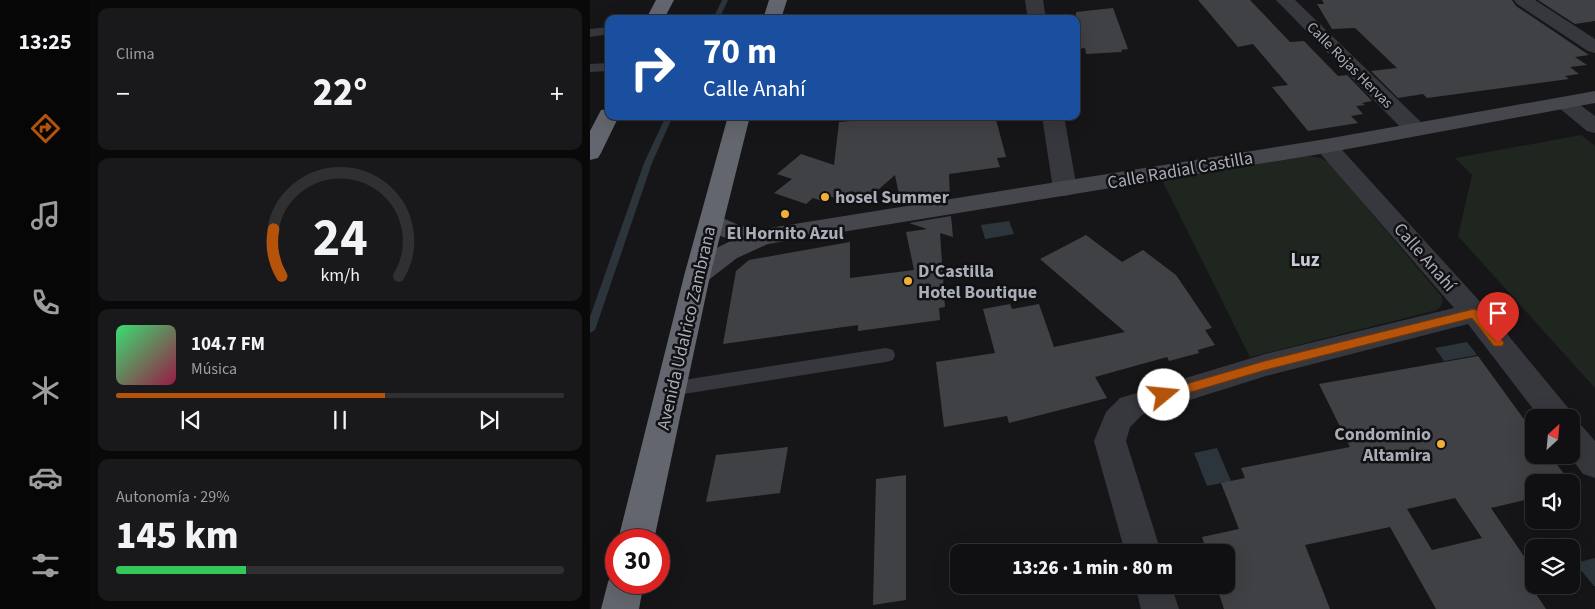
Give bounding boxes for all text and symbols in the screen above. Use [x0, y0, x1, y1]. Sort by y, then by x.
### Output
street label: Calle Rojas Hervas [1302, 17, 1398, 113]
text: 13:25 [18, 26, 72, 58]
text: 70 m [703, 27, 777, 77]
icon: right [620, 35, 685, 100]
text: Clima [116, 43, 154, 65]
text: 22° [313, 66, 367, 120]
text: Calle Anahí [703, 73, 806, 105]
text: − [116, 74, 130, 114]
text: + [550, 74, 564, 114]
icon: directions [28, 111, 63, 146]
street label: Calle Radial Castilla [1105, 145, 1255, 196]
place label: hosel Summer [835, 185, 950, 210]
marker: hosel Summer [819, 191, 831, 203]
icon: music [28, 198, 63, 233]
text: 24 [313, 202, 367, 276]
marker: El Hornito Azul [779, 208, 791, 220]
street label: Calle Anahí [1388, 217, 1462, 298]
place label: El Hornito Azul [726, 221, 844, 246]
street label: Avenida Udalrico Zambrana [651, 224, 722, 432]
district label: Luz [1290, 247, 1320, 274]
place label: D'Castilla Hotel Boutique [918, 259, 1037, 305]
text: km/h [320, 263, 360, 288]
marker: D'Castilla Hotel Boutique [902, 275, 914, 287]
icon: phone [28, 285, 63, 320]
pin [1477, 292, 1519, 343]
icon: arrive [1484, 299, 1512, 327]
text: 104.7 FM [191, 331, 265, 358]
text: Música [191, 358, 237, 380]
position arrow [1137, 368, 1189, 420]
icon: climate [28, 373, 63, 408]
icon: previous [177, 406, 205, 434]
icon: pause [326, 406, 354, 434]
icon: next [475, 406, 503, 434]
north arrow [1525, 409, 1580, 464]
map controls [1525, 409, 1580, 594]
place label: Condominio Altamira [1334, 422, 1431, 468]
marker: Condominio Altamira [1435, 438, 1447, 450]
icon: car [28, 460, 63, 495]
button: sound [1525, 474, 1580, 529]
text: Autonomía · 29% [116, 486, 229, 508]
text: 145 km [116, 509, 238, 563]
speed limit sign: 30 [605, 529, 670, 594]
button: layers [1525, 539, 1580, 594]
icon: filters [28, 548, 63, 583]
text: 13:26 · 1 min · 80 m [1012, 555, 1173, 582]

